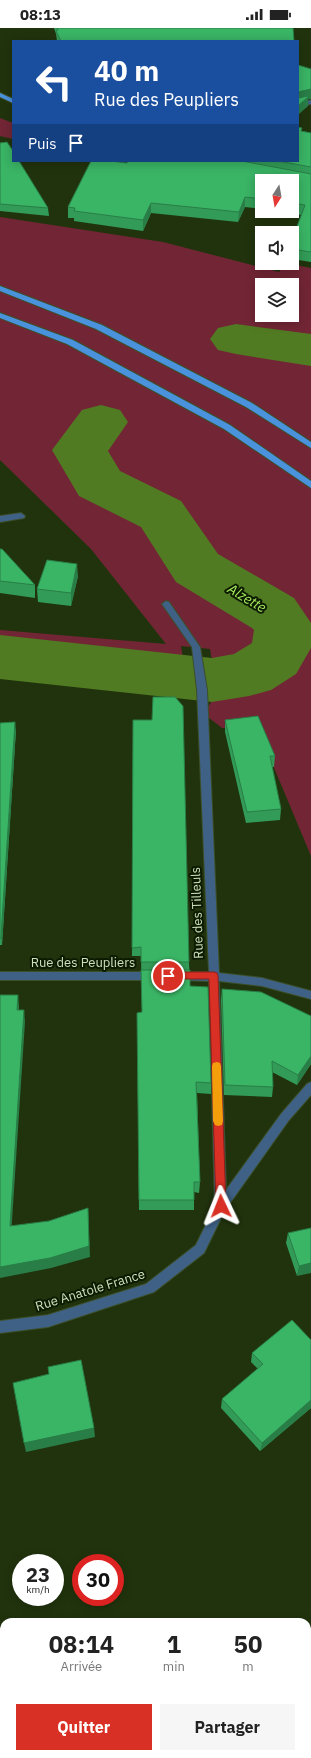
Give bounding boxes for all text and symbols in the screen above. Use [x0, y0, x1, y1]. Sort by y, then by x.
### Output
text: 08:13 [20, 5, 61, 24]
text: 40 m [94, 52, 159, 89]
icon: left [28, 56, 80, 108]
text: Rue des Peupliers [94, 88, 239, 111]
icon: arrive [65, 132, 87, 154]
text: Puis [28, 134, 57, 153]
north arrow [255, 174, 299, 218]
map controls [255, 174, 299, 322]
button: sound [255, 226, 299, 270]
button: layers [255, 278, 299, 322]
water label: Alzette [224, 579, 270, 616]
street label: Rue des Tilleuls [187, 867, 207, 959]
street label: Rue des Peupliers [31, 954, 135, 971]
pin [151, 959, 185, 993]
icon: arrive [157, 965, 179, 987]
position arrow [200, 1185, 242, 1227]
street label: Rue Anatole France [33, 1265, 147, 1315]
speed limit sign: 30 [72, 1554, 124, 1606]
text: 23 [26, 1561, 50, 1588]
text: km/h [26, 1583, 50, 1596]
text: 08:14 [49, 1628, 114, 1660]
text: 1 [167, 1628, 181, 1660]
text: 50 [233, 1628, 262, 1660]
text: Arrivée [61, 1658, 102, 1675]
text: min [163, 1658, 185, 1675]
text: m [242, 1658, 254, 1675]
button: Quitter [16, 1704, 152, 1750]
button: Partager [160, 1704, 295, 1750]

